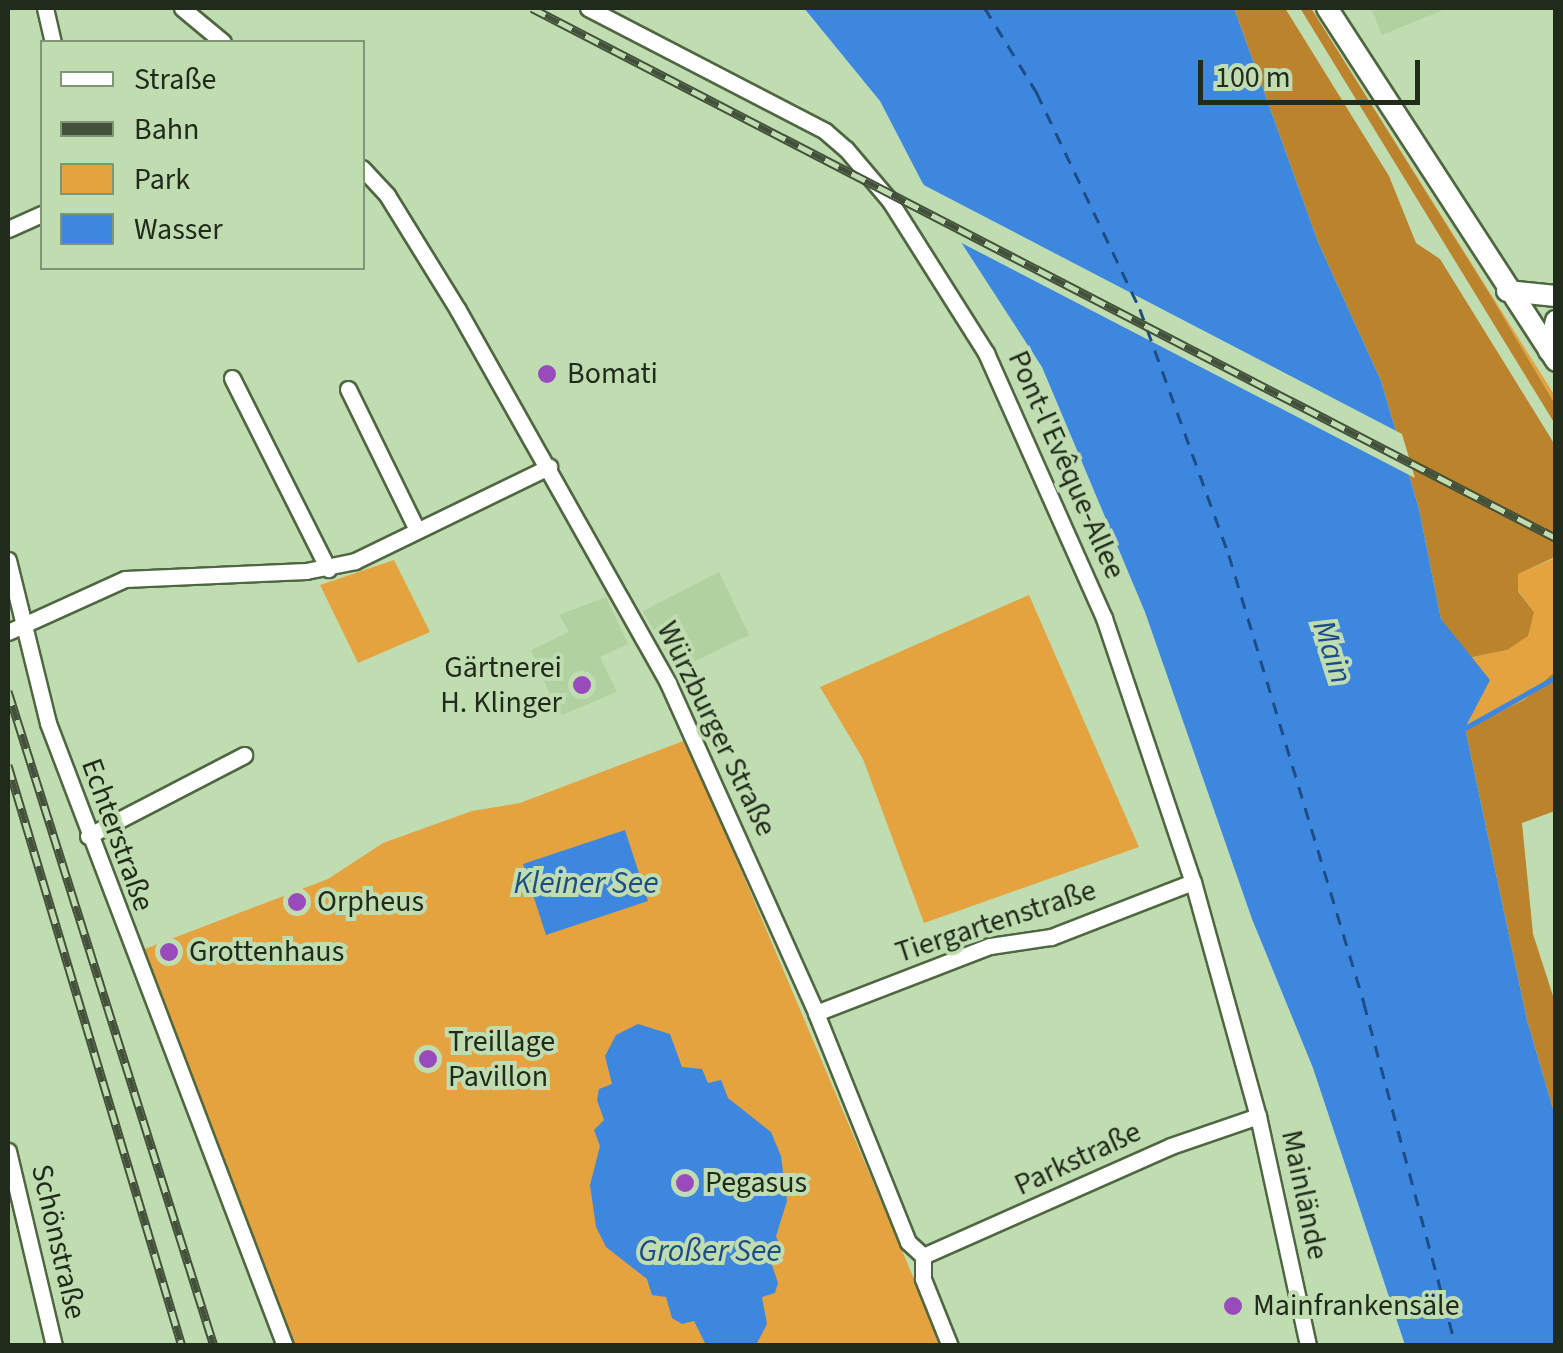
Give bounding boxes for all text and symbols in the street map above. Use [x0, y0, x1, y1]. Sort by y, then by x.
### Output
legend [40, 40, 365, 270]
scale bar [1203, 40, 1426, 102]
text: 100 m [1215, 56, 1291, 99]
text: Straße [134, 58, 216, 101]
text: Bahn [134, 108, 200, 151]
text: Park [134, 158, 190, 201]
text: Wasser [134, 208, 223, 251]
street label: Pont-l'Evêque-Allee [1000, 345, 1132, 585]
place label: Bomati [567, 356, 658, 392]
marker: Bomati [536, 363, 558, 385]
street label: Würzburger Straße [648, 616, 784, 842]
water label: Main [1304, 616, 1360, 688]
place label: Gärtnerei H. Klinger [440, 650, 562, 720]
marker: Gärtnerei H. Klinger [571, 674, 593, 696]
street label: Echterstraße [73, 754, 161, 916]
water label: Kleiner See [513, 864, 659, 902]
street label: Tiergartenstraße [891, 873, 1101, 971]
place label: Orpheus [317, 884, 424, 920]
marker: Orpheus [286, 891, 308, 913]
place label: Grottenhaus [189, 934, 344, 970]
marker: Grottenhaus [158, 941, 180, 963]
place label: Treillage Pavillon [448, 1024, 555, 1094]
marker: Treillage Pavillon [417, 1048, 439, 1070]
street label: Parkstraße [1009, 1114, 1147, 1204]
street label: Mainlände [1273, 1127, 1335, 1263]
street label: Schönstraße [23, 1161, 93, 1323]
place label: Pegasus [705, 1165, 807, 1201]
marker: Pegasus [674, 1172, 696, 1194]
water label: Großer See [638, 1232, 782, 1270]
place label: Mainfrankensäle [1253, 1288, 1460, 1324]
marker: Mainfrankensäle [1222, 1295, 1244, 1317]

